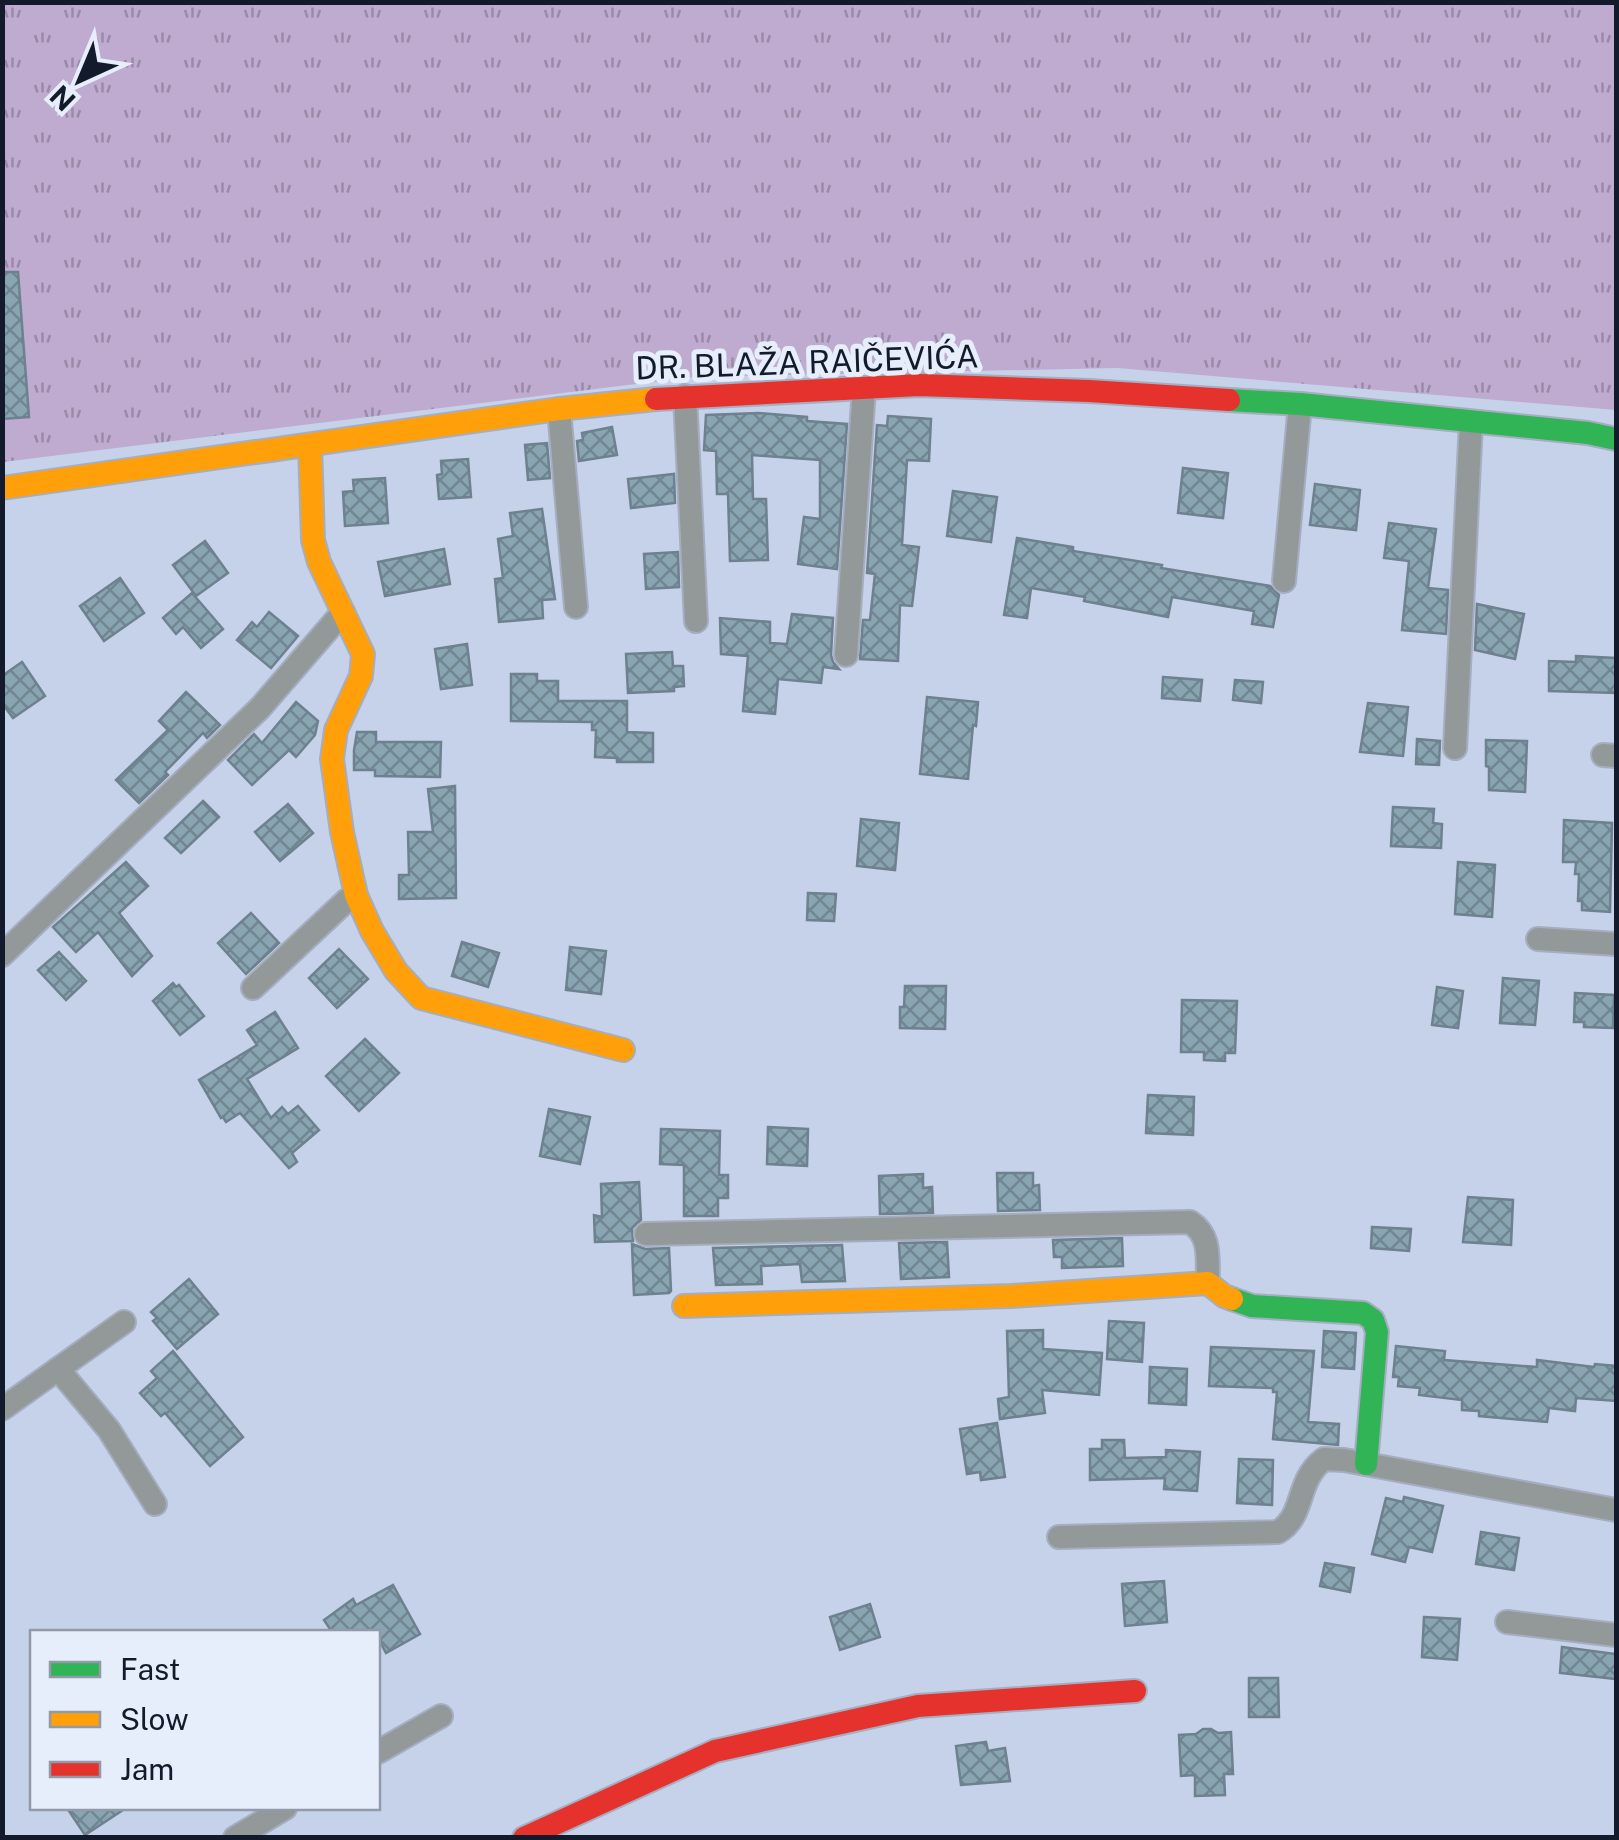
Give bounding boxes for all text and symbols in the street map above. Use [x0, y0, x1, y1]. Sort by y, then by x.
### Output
north arrow [30, 30, 130, 130]
text: N [43, 79, 82, 118]
street label: DR. BLAŽA RAIČEVIĆA [635, 337, 979, 386]
legend [30, 1630, 380, 1810]
text: Fast [120, 1651, 180, 1687]
text: Slow [120, 1701, 189, 1737]
text: Jam [120, 1751, 174, 1787]

